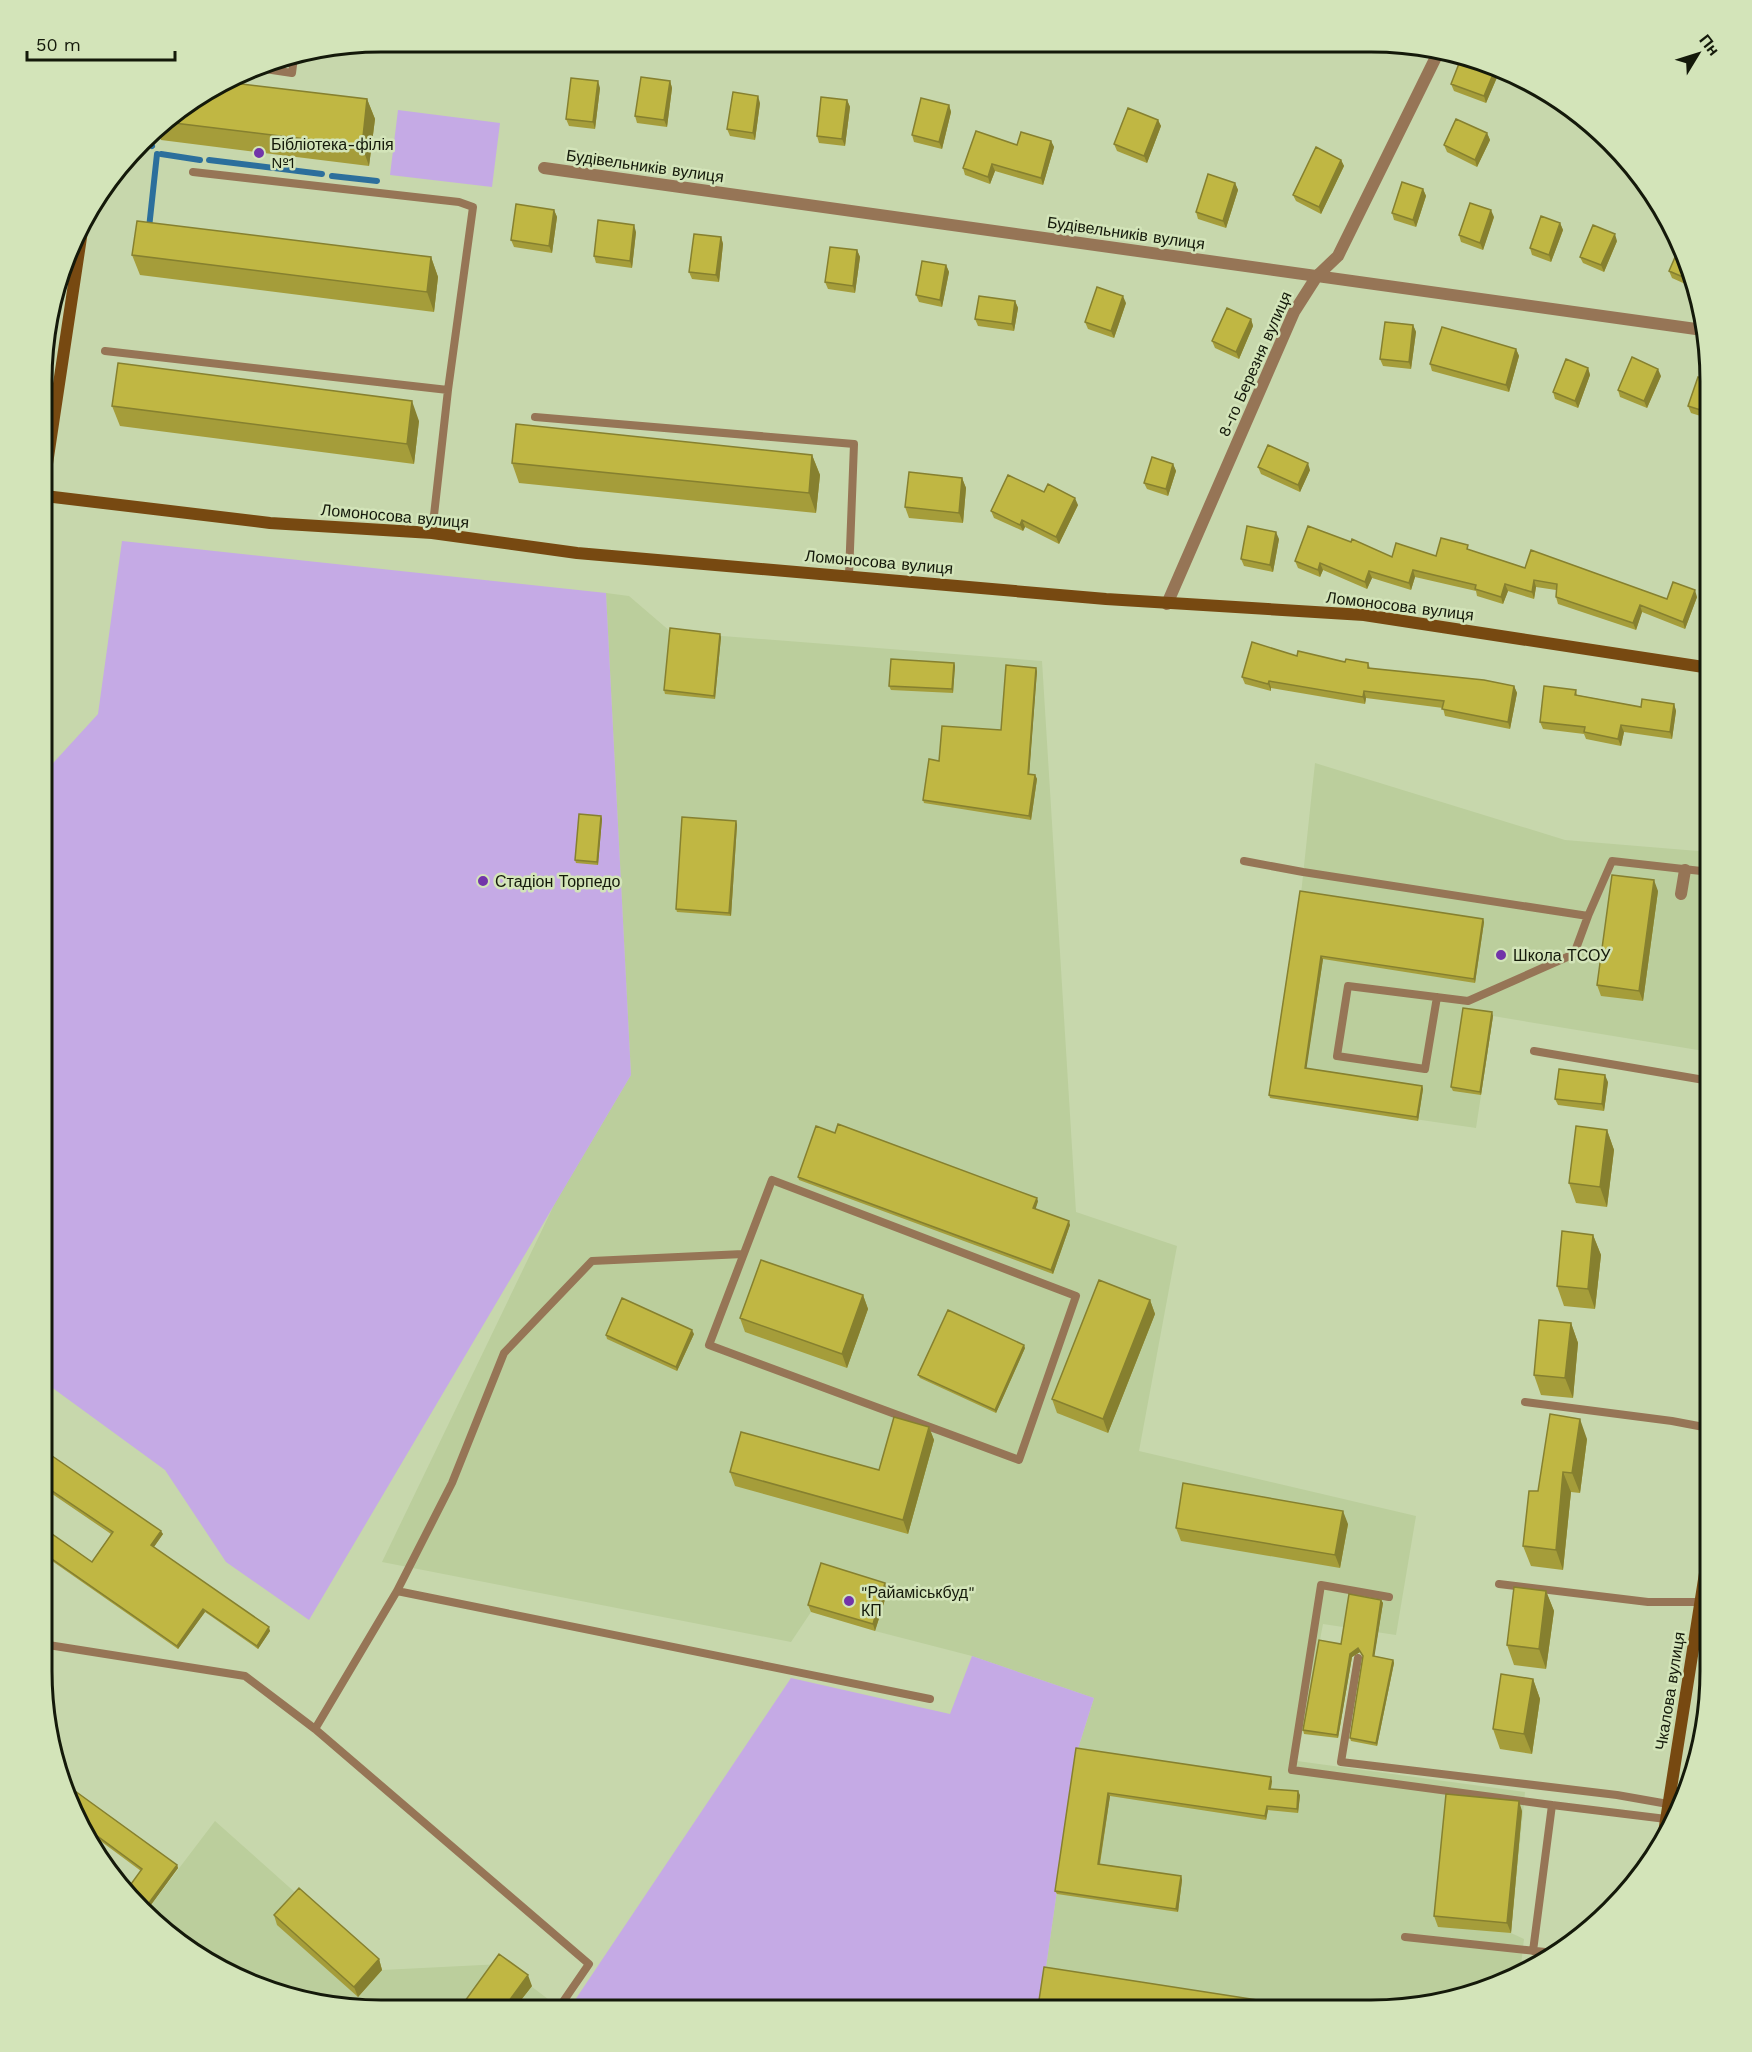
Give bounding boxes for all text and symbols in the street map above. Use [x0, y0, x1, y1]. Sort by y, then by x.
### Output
scale bar [27, 24, 176, 62]
north arrow [1668, 24, 1728, 84]
text: Пн [1695, 31, 1723, 59]
text: 50 m [36, 34, 81, 55]
place label: Бібліотека-філія №1 [271, 135, 394, 172]
marker: Бібліотека-філія №1 [252, 146, 266, 160]
street label: Будівельників вулиця [565, 146, 725, 186]
street label: Будівельників вулиця [1046, 213, 1206, 253]
street label: 8-го Березня вулиця [1214, 288, 1296, 440]
street label: Ломоносова вулиця [320, 500, 470, 532]
street label: Ломоносова вулиця [804, 546, 954, 578]
street label: Ломоносова вулиця [1325, 588, 1475, 624]
place label: Стадіон Торпедо [495, 872, 621, 891]
marker: Стадіон Торпедо [476, 874, 490, 888]
place label: Школа ТСОУ [1513, 946, 1611, 965]
marker: Школа ТСОУ [1494, 948, 1508, 962]
place label: "Райаміськбуд" КП [861, 1583, 975, 1620]
marker: "Райаміськбуд" КП [842, 1594, 856, 1608]
street label: Чкалова вулиця [1651, 1630, 1689, 1752]

